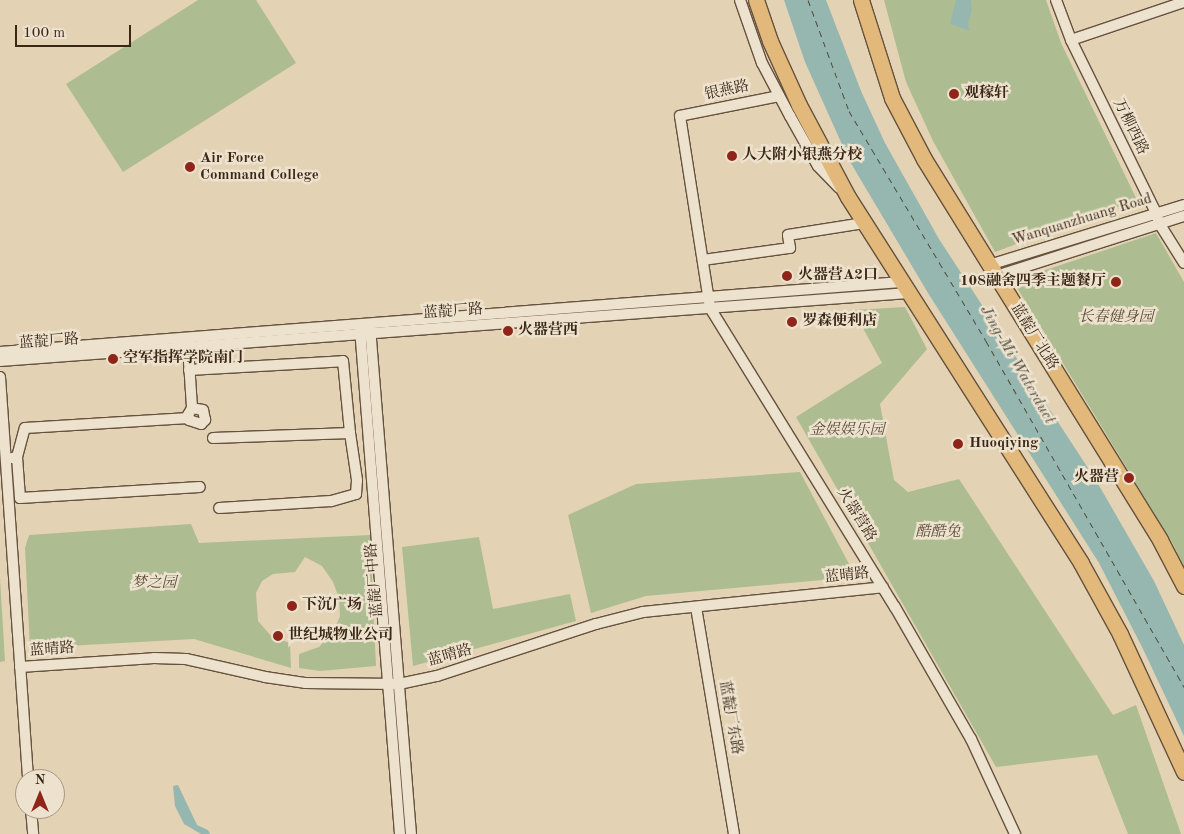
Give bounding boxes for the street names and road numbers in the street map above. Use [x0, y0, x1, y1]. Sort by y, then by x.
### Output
street label: 银燕路 [703, 78, 751, 104]
street label: 万柳西路 [1109, 96, 1151, 158]
street label: Wanquanzhuang Road [1010, 190, 1154, 250]
street label: 蓝靛厂北路 [1006, 300, 1062, 374]
street label: 蓝靛厂路 [422, 301, 484, 323]
street label: 蓝靛厂路 [18, 331, 80, 353]
street label: 火器营路 [832, 485, 880, 545]
street label: 蓝靛厂中路 [363, 542, 387, 618]
street label: 蓝晴路 [824, 565, 870, 587]
street label: 蓝晴路 [29, 639, 75, 661]
street label: 蓝晴路 [426, 641, 474, 671]
street label: 蓝靛厂东路 [715, 680, 745, 756]

